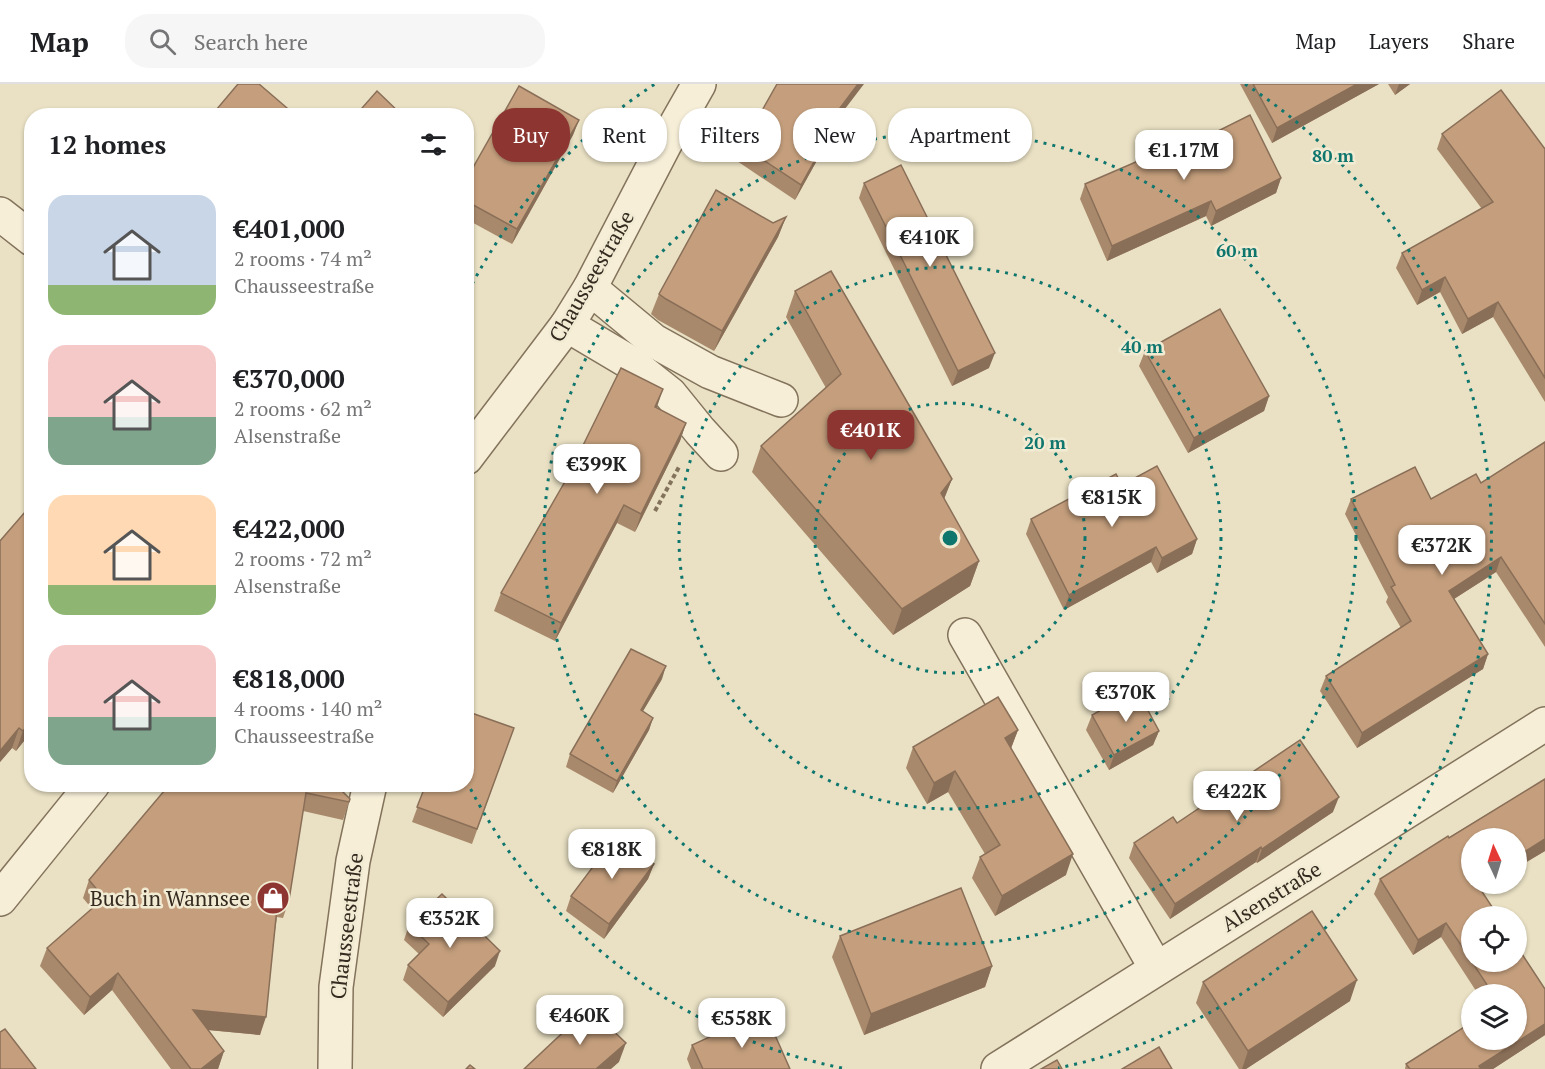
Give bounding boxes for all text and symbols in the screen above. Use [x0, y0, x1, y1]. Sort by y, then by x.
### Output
search box [125, 14, 545, 68]
text: Map [30, 23, 89, 60]
icon: search [146, 25, 179, 58]
text: Search here [194, 27, 308, 56]
text: Map [1295, 27, 1336, 55]
text: Layers [1369, 27, 1429, 55]
text: Share [1462, 27, 1515, 55]
chip: Buy [492, 108, 570, 162]
chip: Rent [582, 108, 667, 162]
chip: Filters [679, 108, 781, 162]
chip: New [793, 108, 876, 162]
chip: Apartment [888, 108, 1032, 162]
text: 12 homes [48, 127, 166, 161]
icon: filters [417, 128, 450, 161]
pin: €1.17M [1135, 130, 1233, 181]
text: €1.17M [1149, 136, 1219, 163]
text: 80 m [1312, 143, 1354, 167]
street label: Chausseestraße [542, 205, 640, 347]
text: €401,000 [234, 211, 345, 245]
pin: €410K [888, 217, 972, 268]
icon: home [96, 219, 168, 291]
text: €410K [900, 223, 960, 250]
text: 60 m [1216, 238, 1258, 262]
text: 2 rooms · 74 m² [234, 245, 372, 272]
text: Chausseestraße [234, 272, 374, 299]
text: 40 m [1121, 334, 1163, 358]
text: €370,000 [234, 361, 345, 395]
icon: home [96, 369, 168, 441]
text: 2 rooms · 62 m² [234, 395, 372, 422]
pin: €401K [829, 410, 913, 461]
text: €401K [841, 416, 901, 443]
text: Alsenstraße [234, 422, 341, 449]
text: 20 m [1024, 430, 1066, 454]
pin: €399K [555, 444, 639, 495]
text: €399K [567, 450, 627, 477]
pin: €815K [1070, 477, 1154, 528]
text: €815K [1082, 483, 1142, 510]
text: €422,000 [234, 511, 345, 545]
icon: home [96, 519, 168, 591]
pin: €372K [1400, 525, 1484, 576]
centre of rings [940, 528, 960, 548]
text: €372K [1412, 531, 1472, 558]
text: 2 rooms · 72 m² [234, 545, 372, 572]
text: Alsenstraße [234, 572, 341, 599]
text: €818,000 [234, 661, 345, 695]
icon: home [96, 669, 168, 741]
pin: €370K [1084, 672, 1168, 723]
text: €370K [1096, 678, 1156, 705]
text: 4 rooms · 140 m² [234, 695, 382, 722]
text: Chausseestraße [234, 722, 374, 749]
pin: €422K [1195, 771, 1279, 822]
text: €422K [1207, 777, 1267, 804]
north arrow [1461, 828, 1527, 894]
map controls [1461, 828, 1527, 1050]
pin: €818K [570, 829, 654, 880]
text: €818K [582, 835, 642, 862]
street label: Chausseestraße [323, 851, 369, 1001]
street label: Alsenstraße [1216, 854, 1326, 938]
shop icon: Buch in Wannsee [255, 880, 291, 916]
place label: Buch in Wannsee [90, 884, 250, 912]
pin: €352K [408, 898, 492, 949]
text: €352K [420, 904, 480, 931]
button: locate [1461, 906, 1527, 972]
button: layers [1461, 984, 1527, 1050]
pin: €460K [538, 995, 622, 1046]
pin: €558K [700, 998, 784, 1049]
text: €460K [550, 1001, 610, 1028]
text: €558K [712, 1004, 772, 1031]

